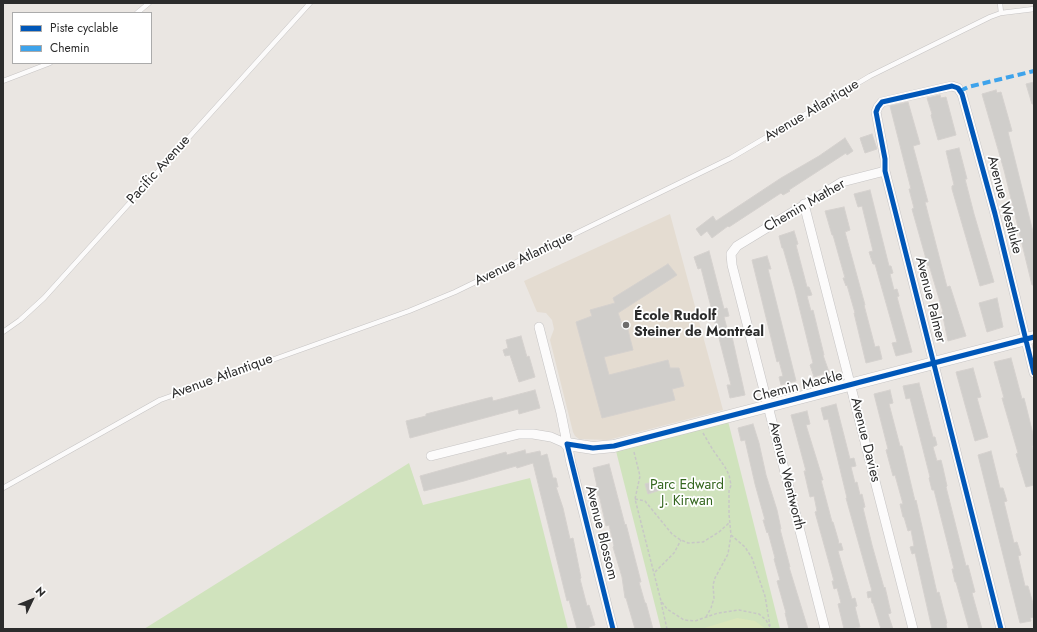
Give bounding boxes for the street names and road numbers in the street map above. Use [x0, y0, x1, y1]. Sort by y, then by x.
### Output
street label: Avenue Atlantique [762, 76, 862, 146]
street label: Pacific Avenue [124, 132, 194, 208]
street label: Avenue Westluke [983, 154, 1025, 256]
street label: Chemin Mather [761, 176, 849, 236]
street label: Avenue Atlantique [472, 228, 576, 290]
street label: Avenue Palmer [911, 255, 949, 345]
street label: Avenue Atlantique [169, 351, 275, 403]
street label: Chemin Mackle [752, 368, 844, 406]
street label: Avenue Davies [846, 396, 884, 484]
street label: Avenue Wentworth [764, 420, 808, 532]
street label: Avenue Blossom [581, 484, 621, 582]

